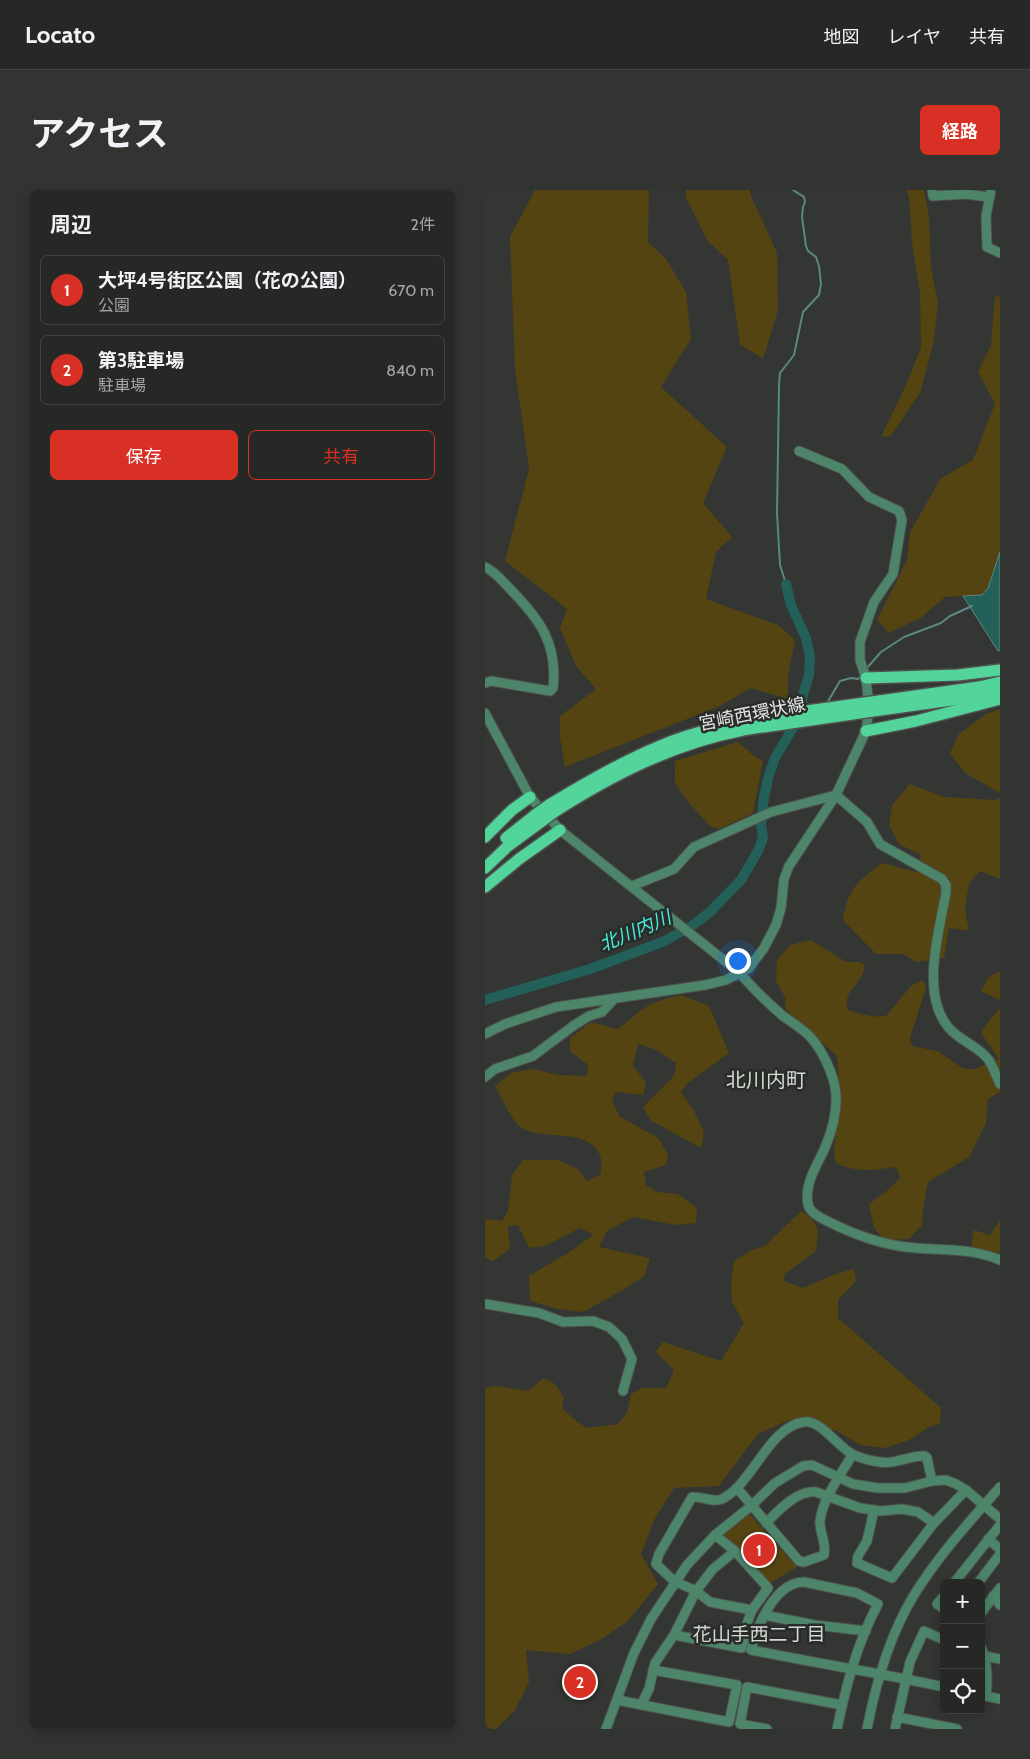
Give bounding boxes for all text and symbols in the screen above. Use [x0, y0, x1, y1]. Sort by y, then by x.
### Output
text: Locato [25, 20, 95, 49]
text: 地図 [824, 26, 860, 48]
text: レイヤ [888, 26, 941, 48]
text: 共有 [969, 26, 1005, 48]
button: 経路 [920, 105, 1000, 155]
text: アクセス [30, 112, 168, 155]
text: 周辺 [50, 212, 92, 237]
text: 2件 [411, 215, 435, 234]
text: 大坪4号街区公園（花の公園） [98, 269, 357, 292]
text: 1 [64, 281, 70, 300]
text: 670 m [388, 281, 434, 300]
text: 公園 [98, 296, 130, 315]
text: 第3駐車場 [98, 349, 184, 372]
text: 2 [63, 361, 71, 380]
text: 840 m [386, 361, 434, 380]
text: 駐車場 [98, 376, 146, 395]
button: 保存 [50, 430, 238, 480]
button: 共有 [248, 430, 435, 480]
street label: 宮崎西環状線 [697, 693, 807, 735]
water label: 北川内川 [596, 905, 676, 956]
your location [725, 948, 751, 974]
district label: 北川内町 [726, 1068, 806, 1092]
pin: 1 [743, 1531, 775, 1569]
map controls [940, 1579, 985, 1714]
button: + [940, 1579, 985, 1624]
district label: 花山手西二丁目 [692, 1623, 826, 1646]
button: − [940, 1624, 985, 1669]
pin: 2 [564, 1663, 596, 1701]
button: locate [940, 1669, 985, 1714]

